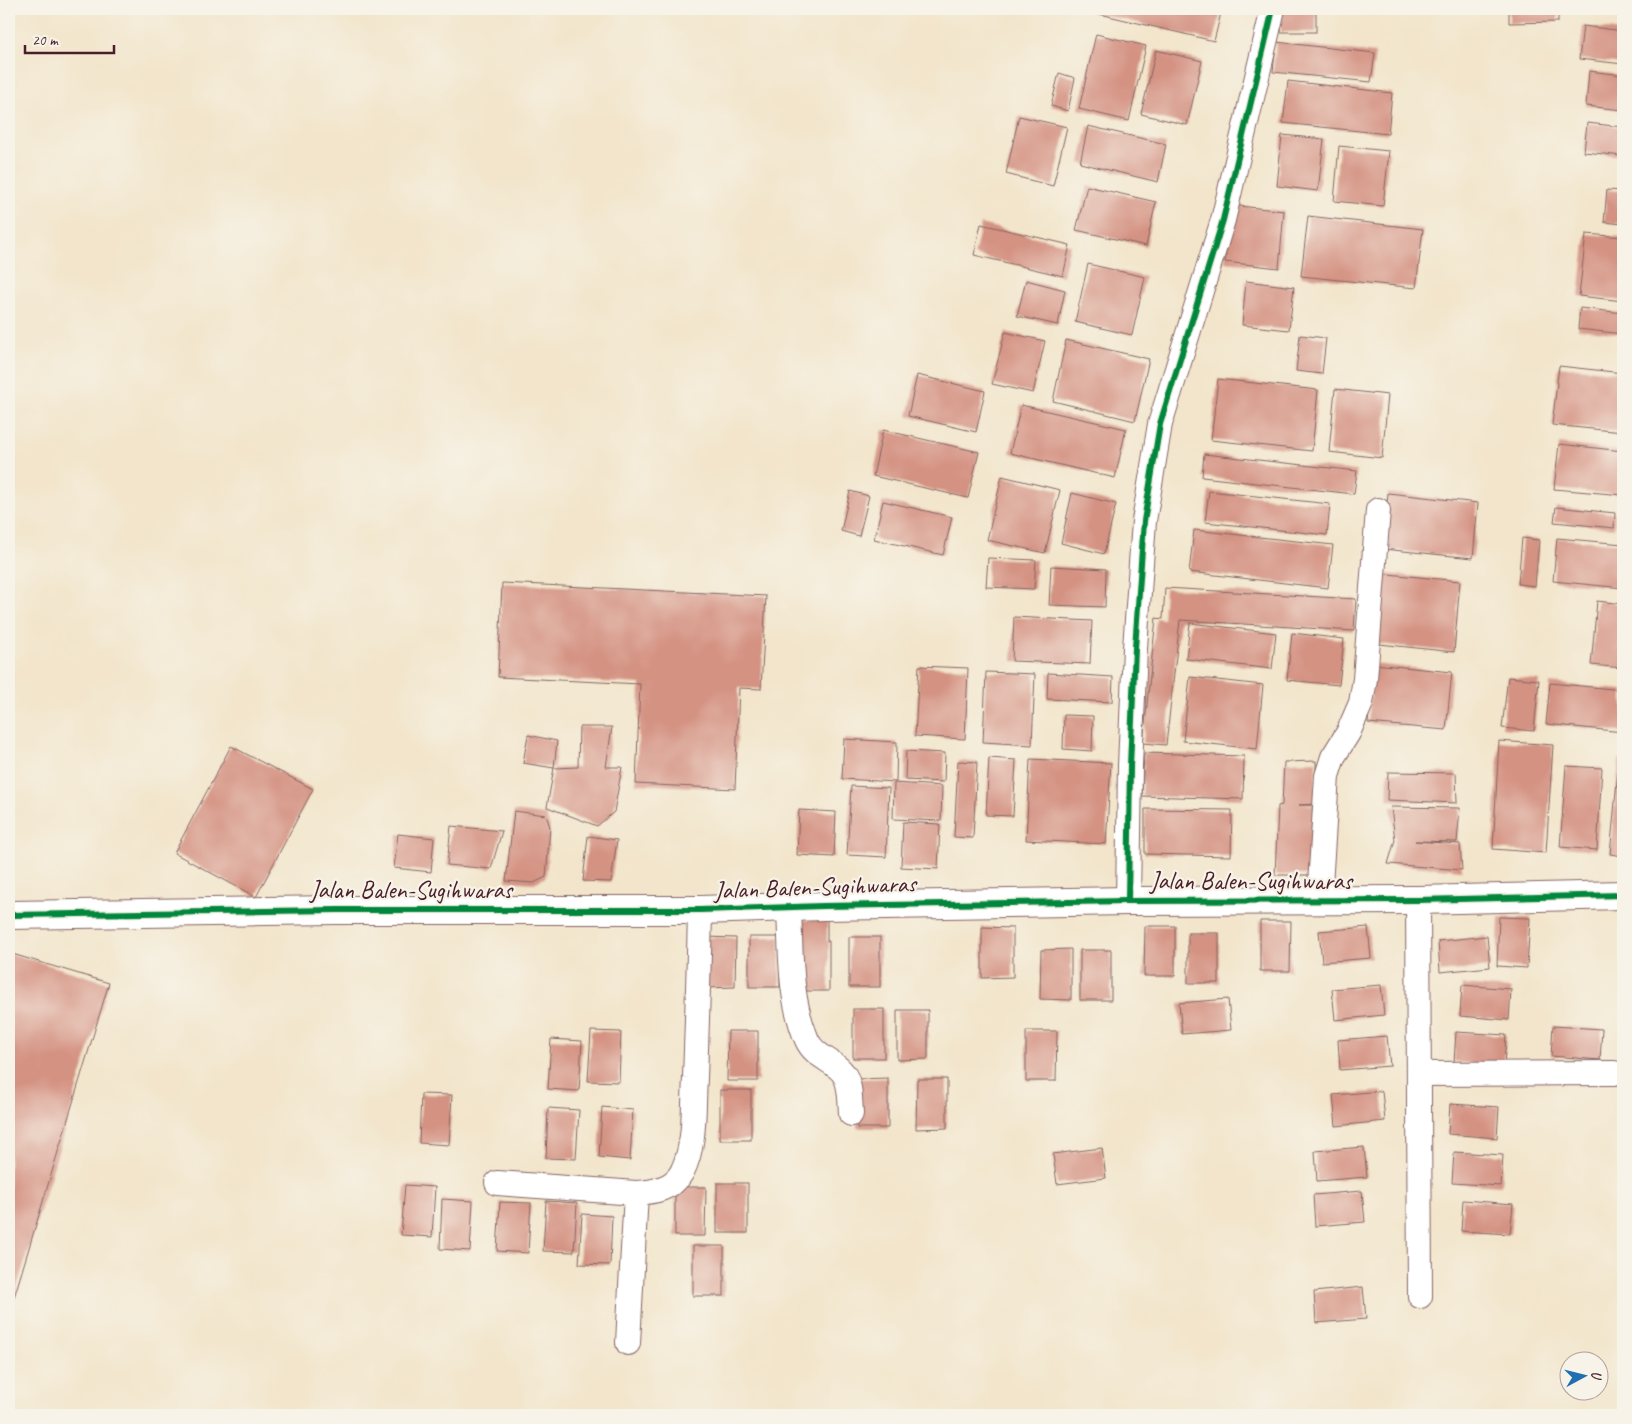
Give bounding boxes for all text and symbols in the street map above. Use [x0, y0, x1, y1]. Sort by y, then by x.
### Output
scale bar [25, 22, 114, 54]
text: 20 m [32, 31, 59, 50]
street label: Jalan Balen-Sugihwaras [1149, 865, 1354, 897]
street label: Jalan Balen-Sugihwaras [713, 867, 919, 907]
street label: Jalan Balen-Sugihwaras [309, 874, 514, 906]
north arrow [1560, 1352, 1610, 1402]
text: U [1588, 1370, 1606, 1382]

